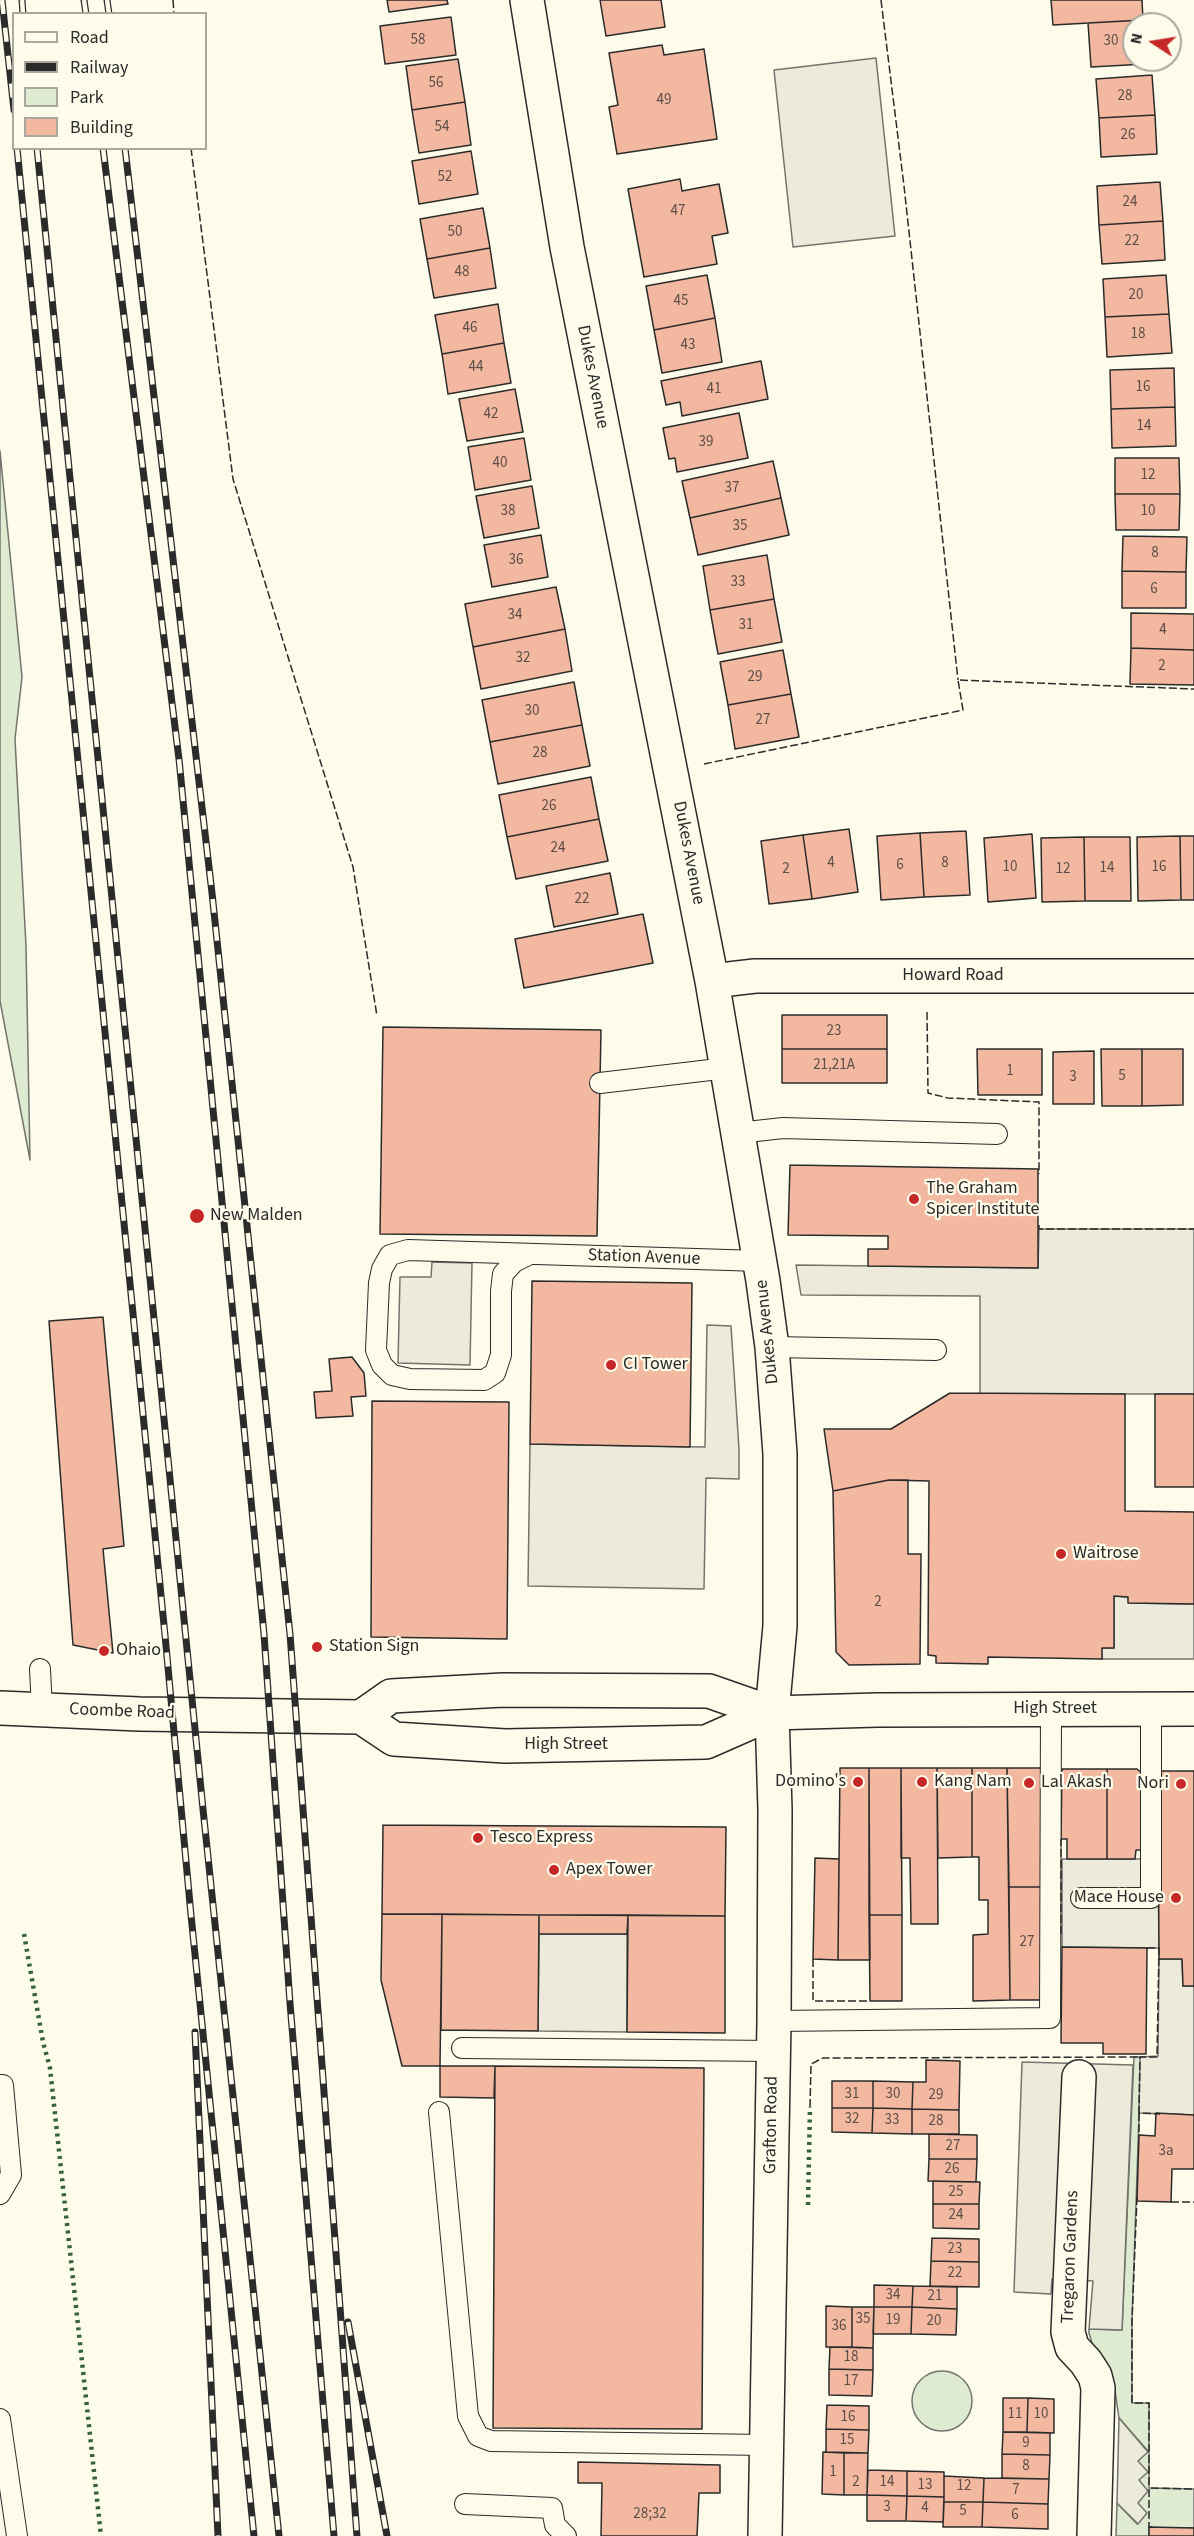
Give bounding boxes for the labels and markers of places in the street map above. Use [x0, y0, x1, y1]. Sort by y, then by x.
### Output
place label: The Graham Spicer Institute [926, 1178, 1040, 1220]
marker: The Graham Spicer Institute [907, 1192, 921, 1206]
place label: New Malden [210, 1205, 303, 1227]
marker: New Malden [188, 1207, 206, 1225]
place label: CI Tower [623, 1354, 688, 1376]
marker: CI Tower [604, 1358, 618, 1372]
place label: Waitrose [1073, 1543, 1139, 1565]
marker: Waitrose [1054, 1547, 1068, 1561]
place label: Station Sign [329, 1636, 419, 1658]
place label: Ohaio [116, 1640, 161, 1662]
marker: Station Sign [310, 1640, 324, 1654]
marker: Ohaio [97, 1644, 111, 1658]
place label: Domino's [775, 1771, 846, 1793]
place label: Kang Nam [934, 1771, 1012, 1793]
place label: Lal Akash [1041, 1772, 1112, 1794]
place label: Nori [1137, 1773, 1169, 1795]
marker: Domino's [851, 1775, 865, 1789]
marker: Kang Nam [915, 1775, 929, 1789]
marker: Lal Akash [1022, 1776, 1036, 1790]
marker: Nori [1174, 1777, 1188, 1791]
place label: Tesco Express [490, 1827, 593, 1849]
marker: Tesco Express [471, 1831, 485, 1845]
place label: Apex Tower [566, 1859, 652, 1881]
marker: Apex Tower [547, 1863, 561, 1877]
place label: Mace House [1074, 1887, 1164, 1909]
marker: Mace House [1169, 1891, 1183, 1905]

